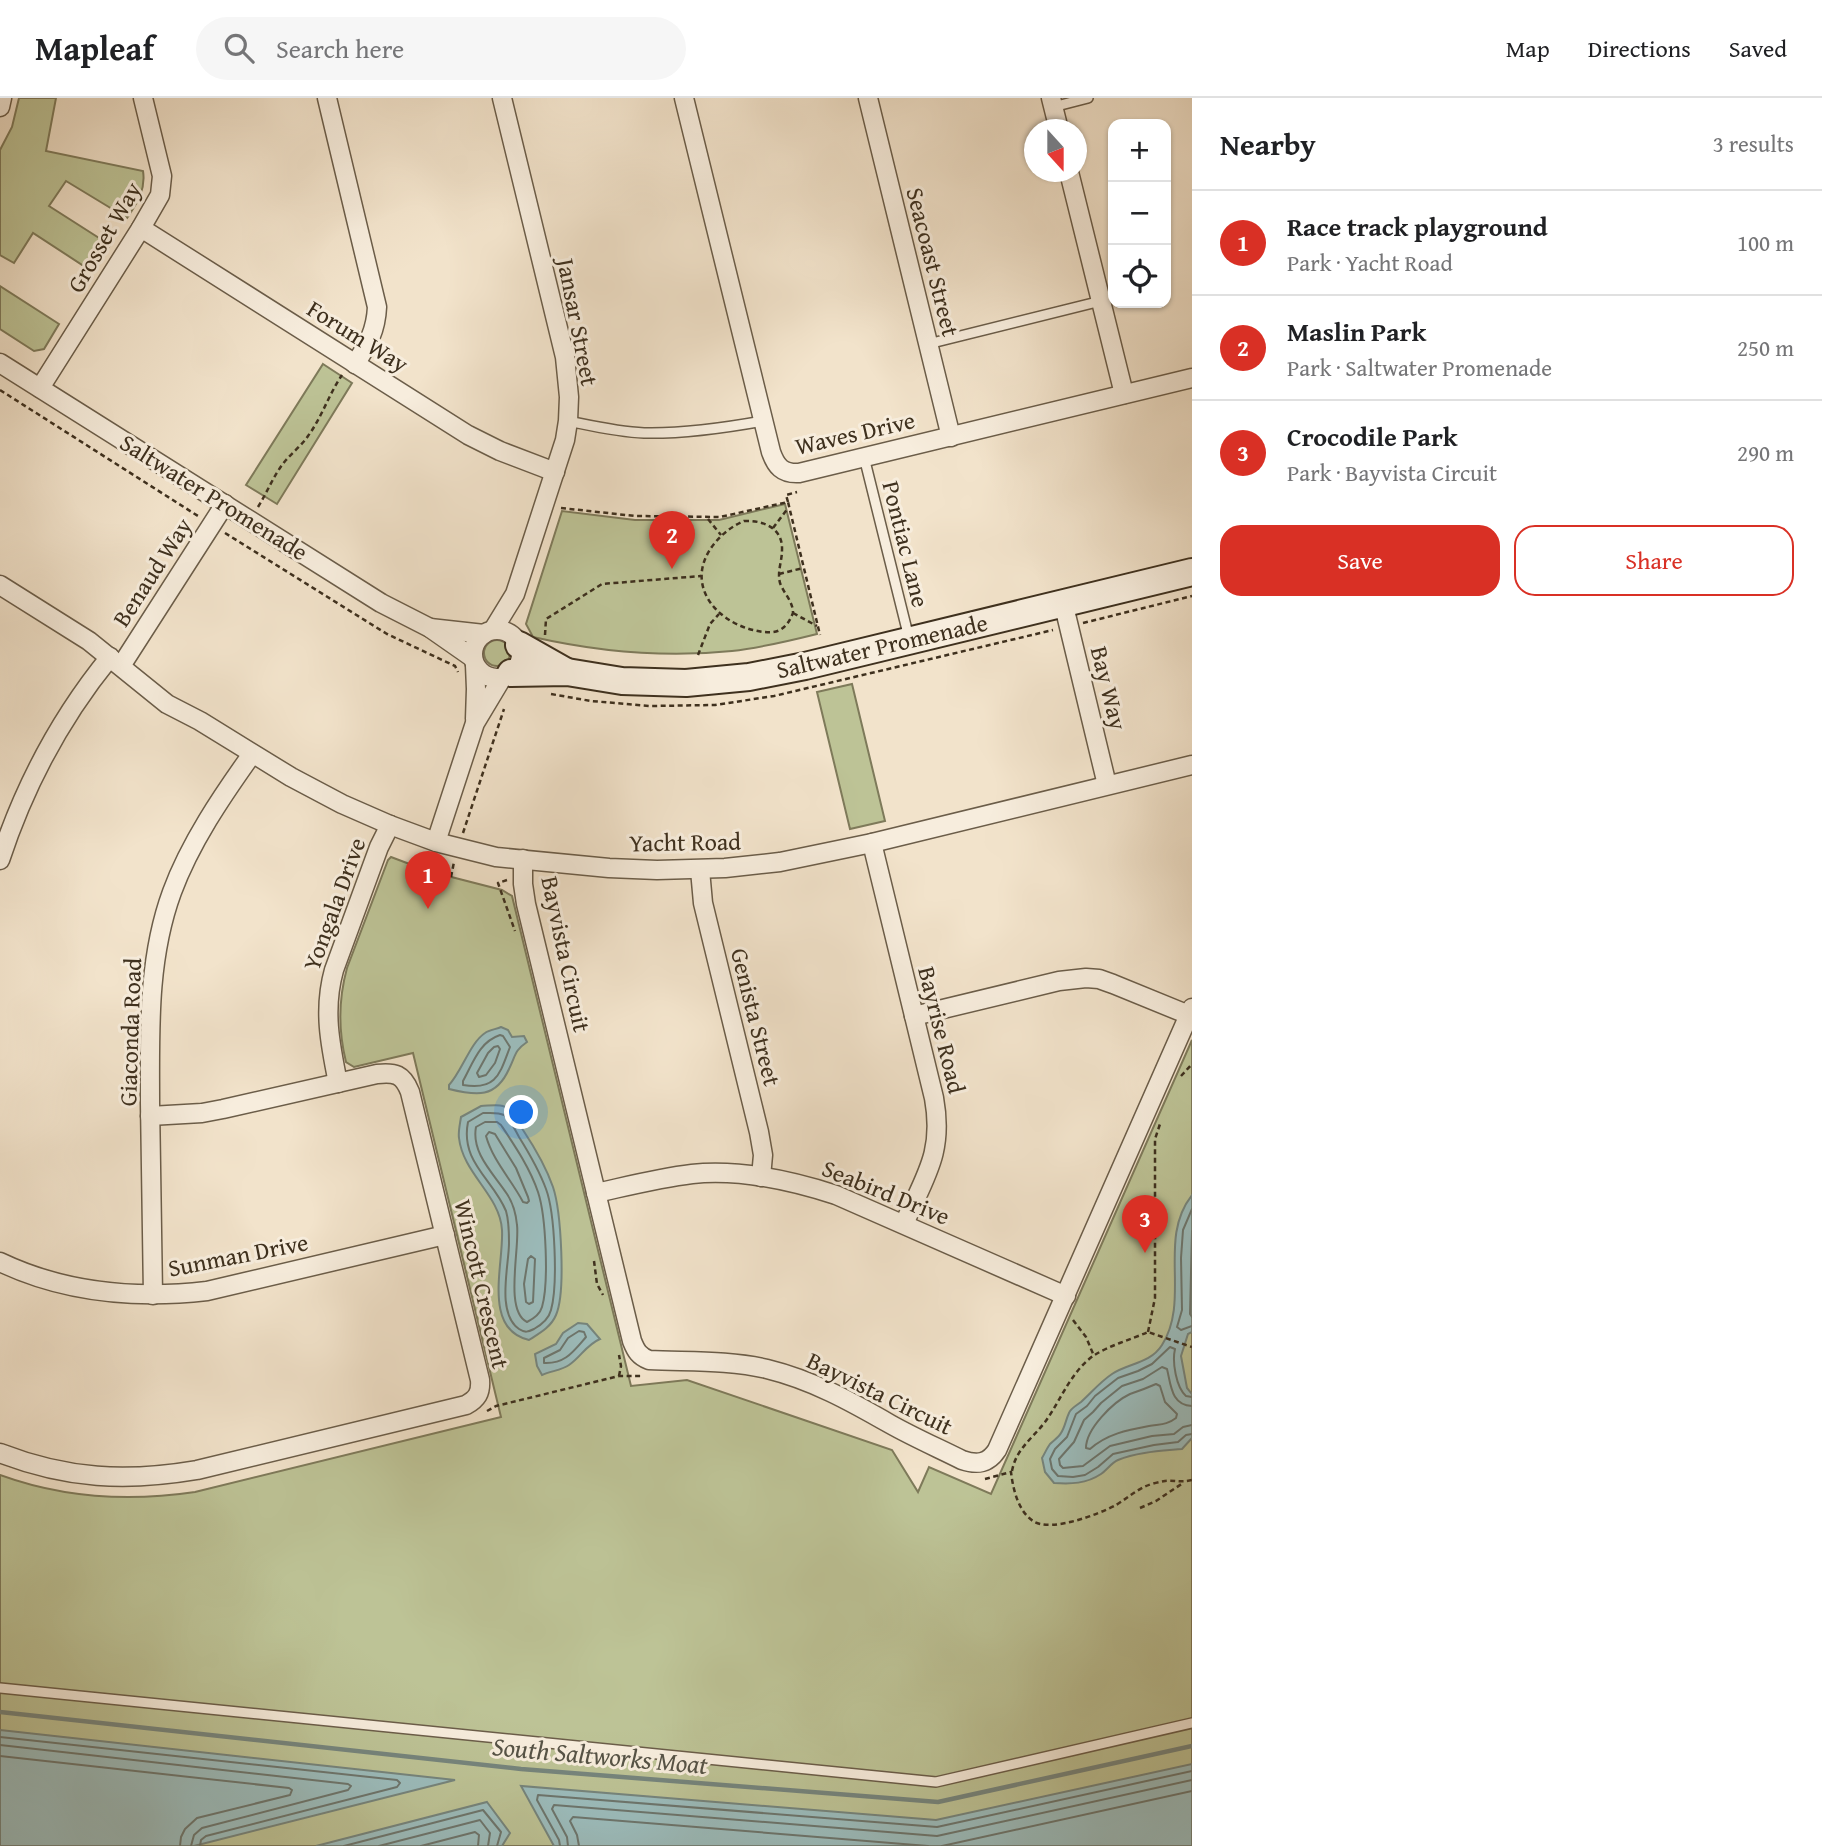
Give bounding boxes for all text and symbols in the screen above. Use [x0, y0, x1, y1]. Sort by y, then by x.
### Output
search box [196, 17, 686, 80]
text: Mapleaf [35, 24, 154, 72]
icon: search [220, 29, 258, 67]
text: Search here [276, 29, 404, 68]
text: Map [1506, 31, 1550, 66]
text: Directions [1588, 31, 1691, 66]
text: Saved [1729, 31, 1787, 66]
north arrow [1024, 119, 1087, 182]
map controls [1108, 119, 1171, 308]
button: + [1108, 119, 1171, 182]
text: Nearby [1220, 122, 1316, 166]
text: 3 results [1713, 127, 1794, 160]
street label: Grosset Way [58, 175, 150, 299]
button: − [1108, 182, 1171, 245]
street label: Seacoast Street [898, 184, 969, 341]
text: Race track playground [1287, 207, 1548, 246]
text: 1 [1237, 226, 1249, 259]
text: 100 m [1737, 226, 1794, 259]
button: locate [1108, 245, 1171, 308]
text: Park · Yacht Road [1287, 246, 1453, 279]
street label: Jansar Street [548, 252, 608, 389]
street label: Forum Way [301, 291, 415, 381]
text: Maslin Park [1287, 312, 1426, 351]
text: 2 [1237, 331, 1249, 364]
text: 250 m [1737, 331, 1794, 364]
text: Park · Saltwater Promenade [1287, 351, 1552, 384]
street label: Waves Drive [792, 402, 918, 464]
text: Crocodile Park [1287, 417, 1458, 456]
street label: Saltwater Promenade [113, 425, 315, 569]
text: 3 [1237, 436, 1249, 469]
text: 290 m [1737, 436, 1794, 469]
text: Park · Bayvista Circuit [1287, 456, 1497, 489]
street label: Pontiac Lane [873, 477, 939, 611]
street label: Benaud Way [104, 511, 200, 633]
pin: 2 [649, 511, 695, 569]
button: Save [1220, 525, 1500, 596]
button: Share [1514, 525, 1794, 596]
street label: Saltwater Promenade [773, 605, 991, 687]
street label: Bay Way [1082, 643, 1136, 733]
street label: Yacht Road [629, 824, 742, 860]
street label: Yongala Drive [294, 833, 374, 975]
pin: 1 [405, 851, 451, 909]
street label: Bayvista Circuit [532, 873, 600, 1036]
street label: Genista Street [722, 944, 790, 1090]
street label: Giaconda Road [110, 957, 150, 1107]
street label: Bayrise Road [909, 963, 975, 1097]
your location [504, 1095, 538, 1129]
street label: Seabird Drive [817, 1150, 955, 1234]
pin: 3 [1122, 1195, 1168, 1253]
street label: Wincott Crescent [445, 1196, 519, 1373]
street label: Sunman Drive [165, 1224, 311, 1286]
street label: Bayvista Circuit [801, 1343, 959, 1444]
water label: South Saltworks Moat [491, 1726, 710, 1784]

